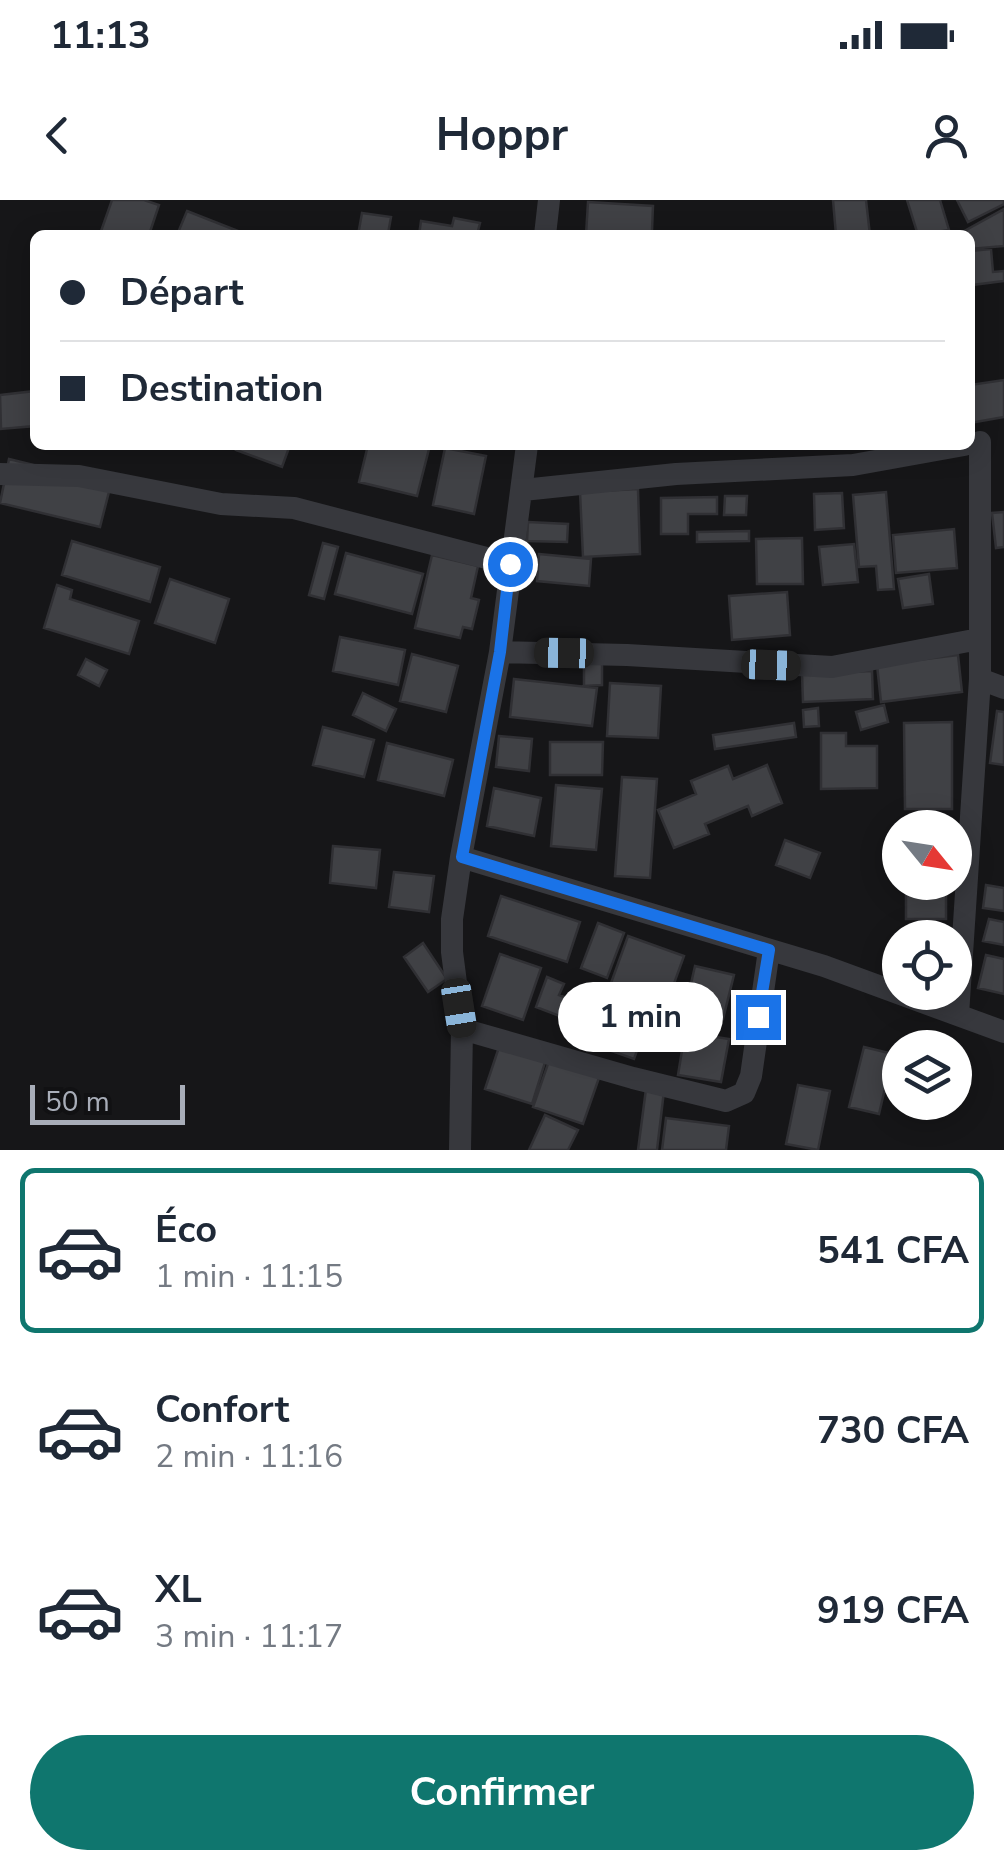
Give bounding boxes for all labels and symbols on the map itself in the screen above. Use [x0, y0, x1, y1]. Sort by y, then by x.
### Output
route start [488, 542, 533, 587]
car [534, 637, 594, 669]
car [740, 649, 802, 681]
north arrow [882, 810, 972, 900]
car [439, 976, 479, 1040]
callout: 1 min [558, 982, 723, 1052]
route end [736, 995, 781, 1040]
scale bar [30, 1080, 185, 1124]

